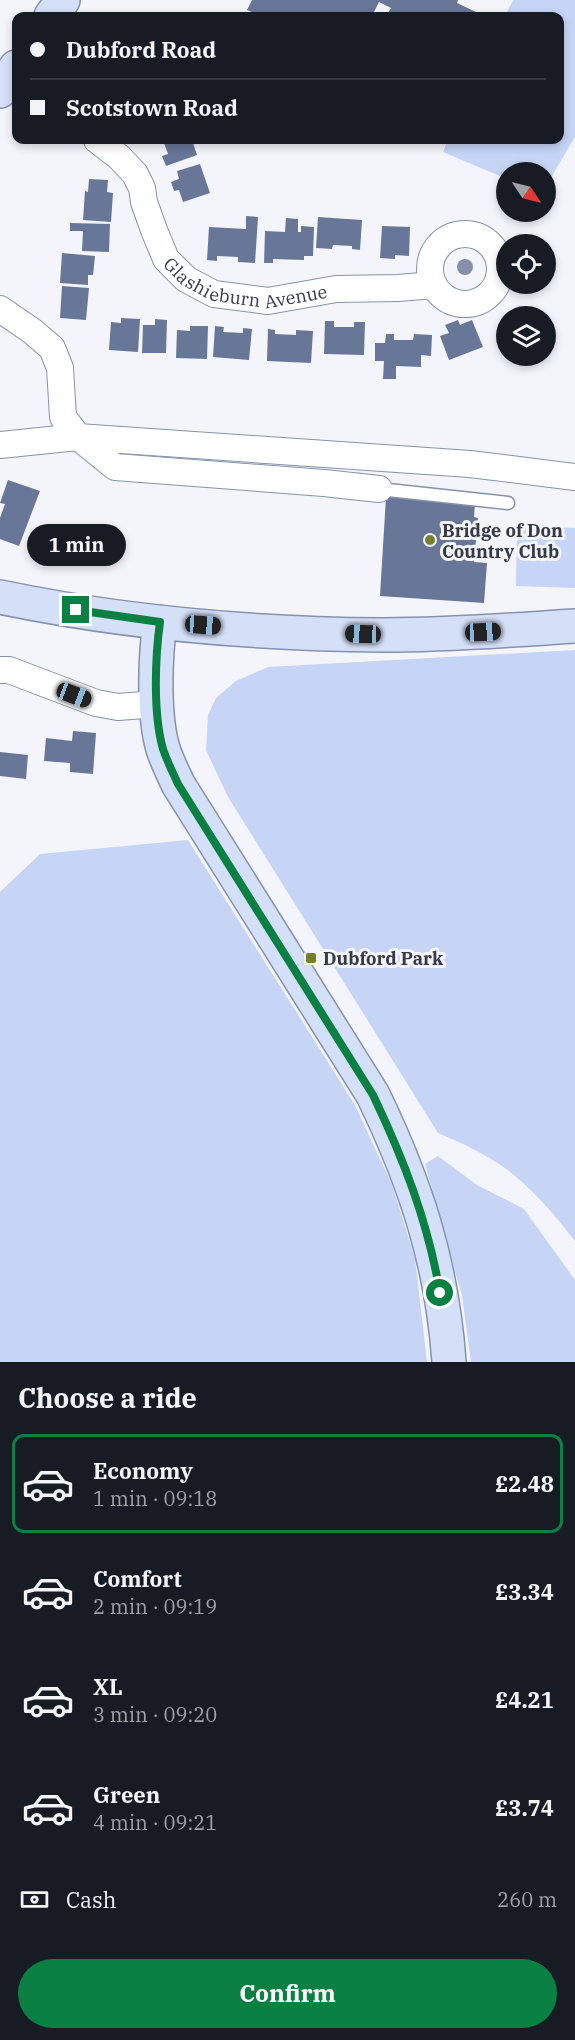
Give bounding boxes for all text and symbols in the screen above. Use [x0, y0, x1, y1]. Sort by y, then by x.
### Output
text: Dubford Road [66, 35, 216, 64]
text: Scotstown Road [66, 93, 238, 122]
north arrow [496, 162, 556, 222]
map controls [496, 162, 556, 366]
button: locate [496, 234, 556, 294]
street label: Glashieburn Avenue [159, 252, 329, 313]
button: layers [496, 306, 556, 366]
place label: Bridge of Don Country Club [442, 519, 563, 563]
callout: 1 min [26, 523, 125, 565]
text: 1 min [49, 531, 105, 558]
marker: Bridge of Don Country Club [423, 533, 437, 547]
route end [62, 596, 89, 623]
car [184, 615, 222, 635]
car [465, 622, 501, 642]
car [345, 624, 381, 644]
car [54, 680, 94, 710]
place label: Dubford Park [323, 947, 444, 970]
marker: Dubford Park [304, 951, 318, 965]
route start [426, 1279, 453, 1306]
text: Choose a ride [18, 1380, 197, 1415]
text: Economy [93, 1456, 193, 1485]
icon: car [21, 1457, 75, 1511]
text: £2.48 [495, 1469, 554, 1498]
text: 1 min · 09:18 [93, 1485, 217, 1512]
text: Comfort [93, 1564, 182, 1593]
icon: car [21, 1565, 75, 1619]
text: £3.34 [495, 1577, 554, 1606]
text: 2 min · 09:19 [93, 1593, 217, 1620]
text: XL [93, 1672, 123, 1701]
icon: car [21, 1673, 75, 1727]
text: £4.21 [495, 1685, 554, 1714]
text: 3 min · 09:20 [93, 1701, 217, 1728]
text: Green [93, 1780, 160, 1809]
icon: car [21, 1781, 75, 1835]
text: £3.74 [495, 1793, 554, 1822]
text: 4 min · 09:21 [93, 1809, 217, 1836]
icon: cash [18, 1883, 51, 1916]
text: Cash [66, 1885, 117, 1914]
text: 260 m [497, 1886, 557, 1913]
button: Confirm [18, 1959, 557, 2028]

